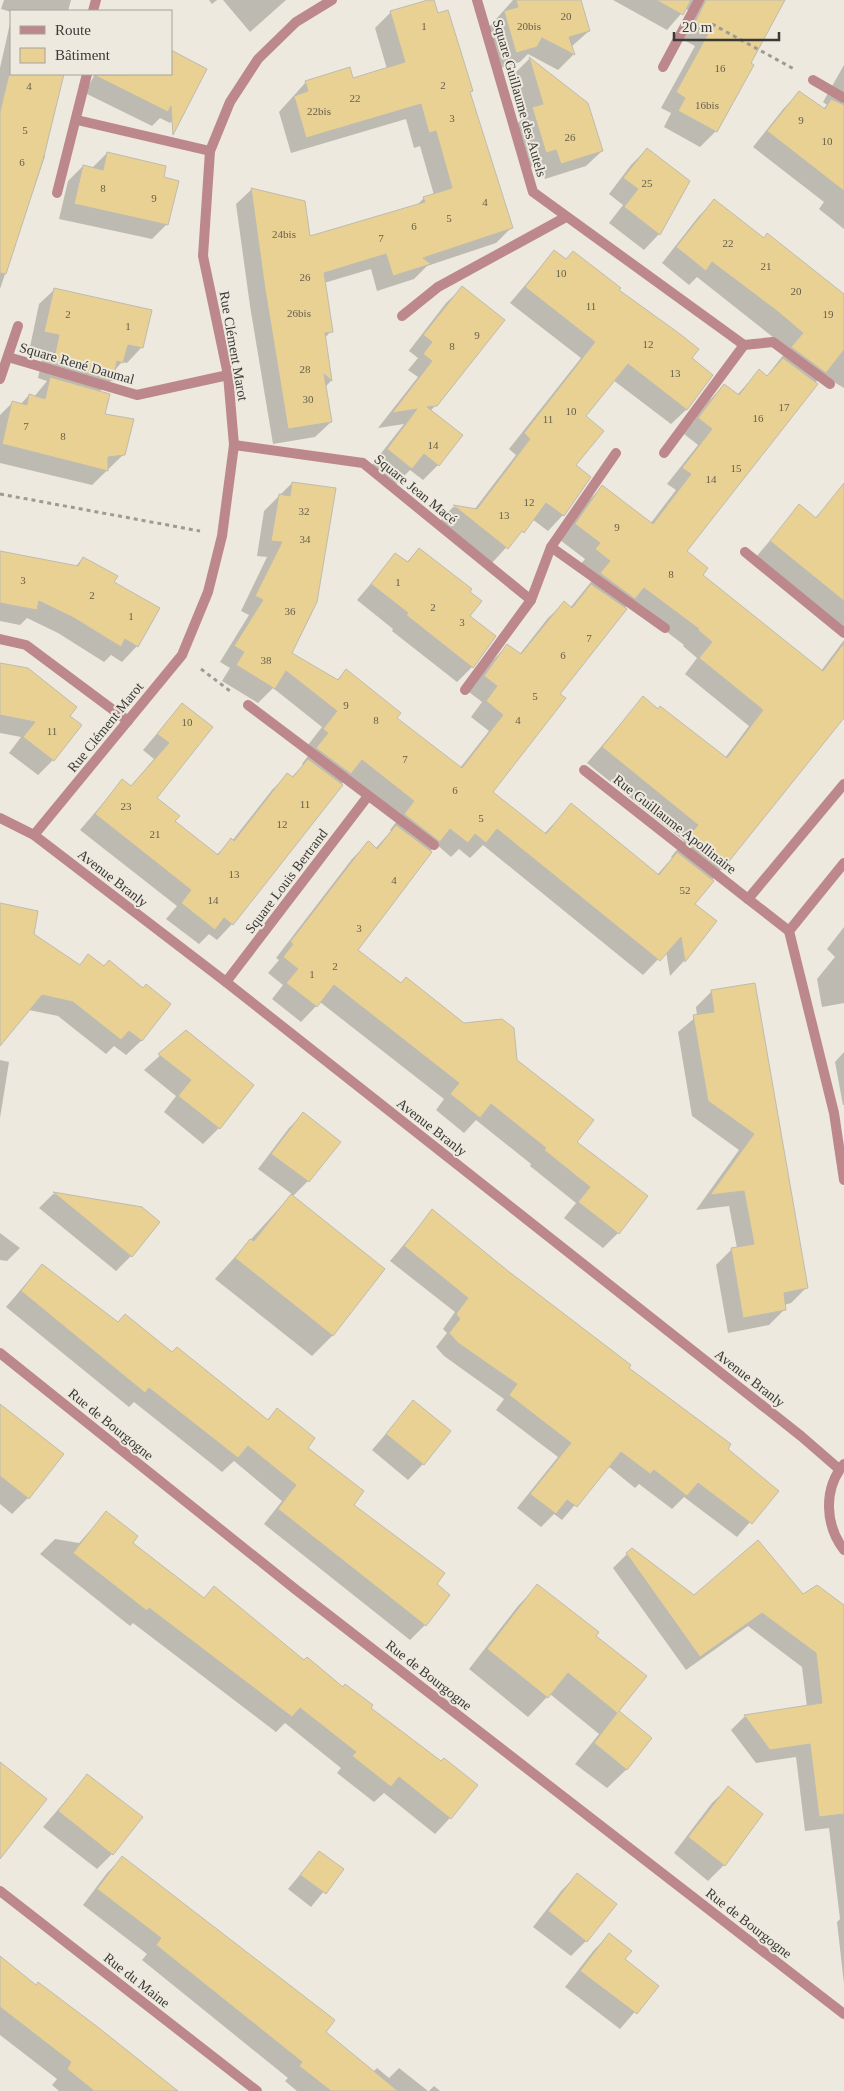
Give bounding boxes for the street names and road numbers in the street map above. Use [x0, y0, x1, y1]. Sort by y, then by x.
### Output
street label: Square Guillaume des Autels [490, 18, 549, 179]
street label: Rue Clément Marot [216, 290, 251, 402]
street label: Square René Daumal [18, 340, 136, 387]
street label: Square Jean Macé [371, 452, 460, 527]
street label: Rue Clément Marot [65, 679, 146, 775]
street label: Rue Guillaume Apollinaire [610, 772, 739, 877]
street label: Square Louis Bertrand [242, 826, 331, 936]
street label: Avenue Branly [75, 847, 150, 910]
street label: Avenue Branly [394, 1096, 469, 1159]
street label: Avenue Branly [712, 1347, 787, 1410]
street label: Rue de Bourgogne [65, 1386, 156, 1463]
street label: Rue de Bourgogne [383, 1637, 475, 1714]
street label: Rue de Bourgogne [703, 1885, 795, 1962]
street label: Rue du Maine [101, 1950, 173, 2011]

